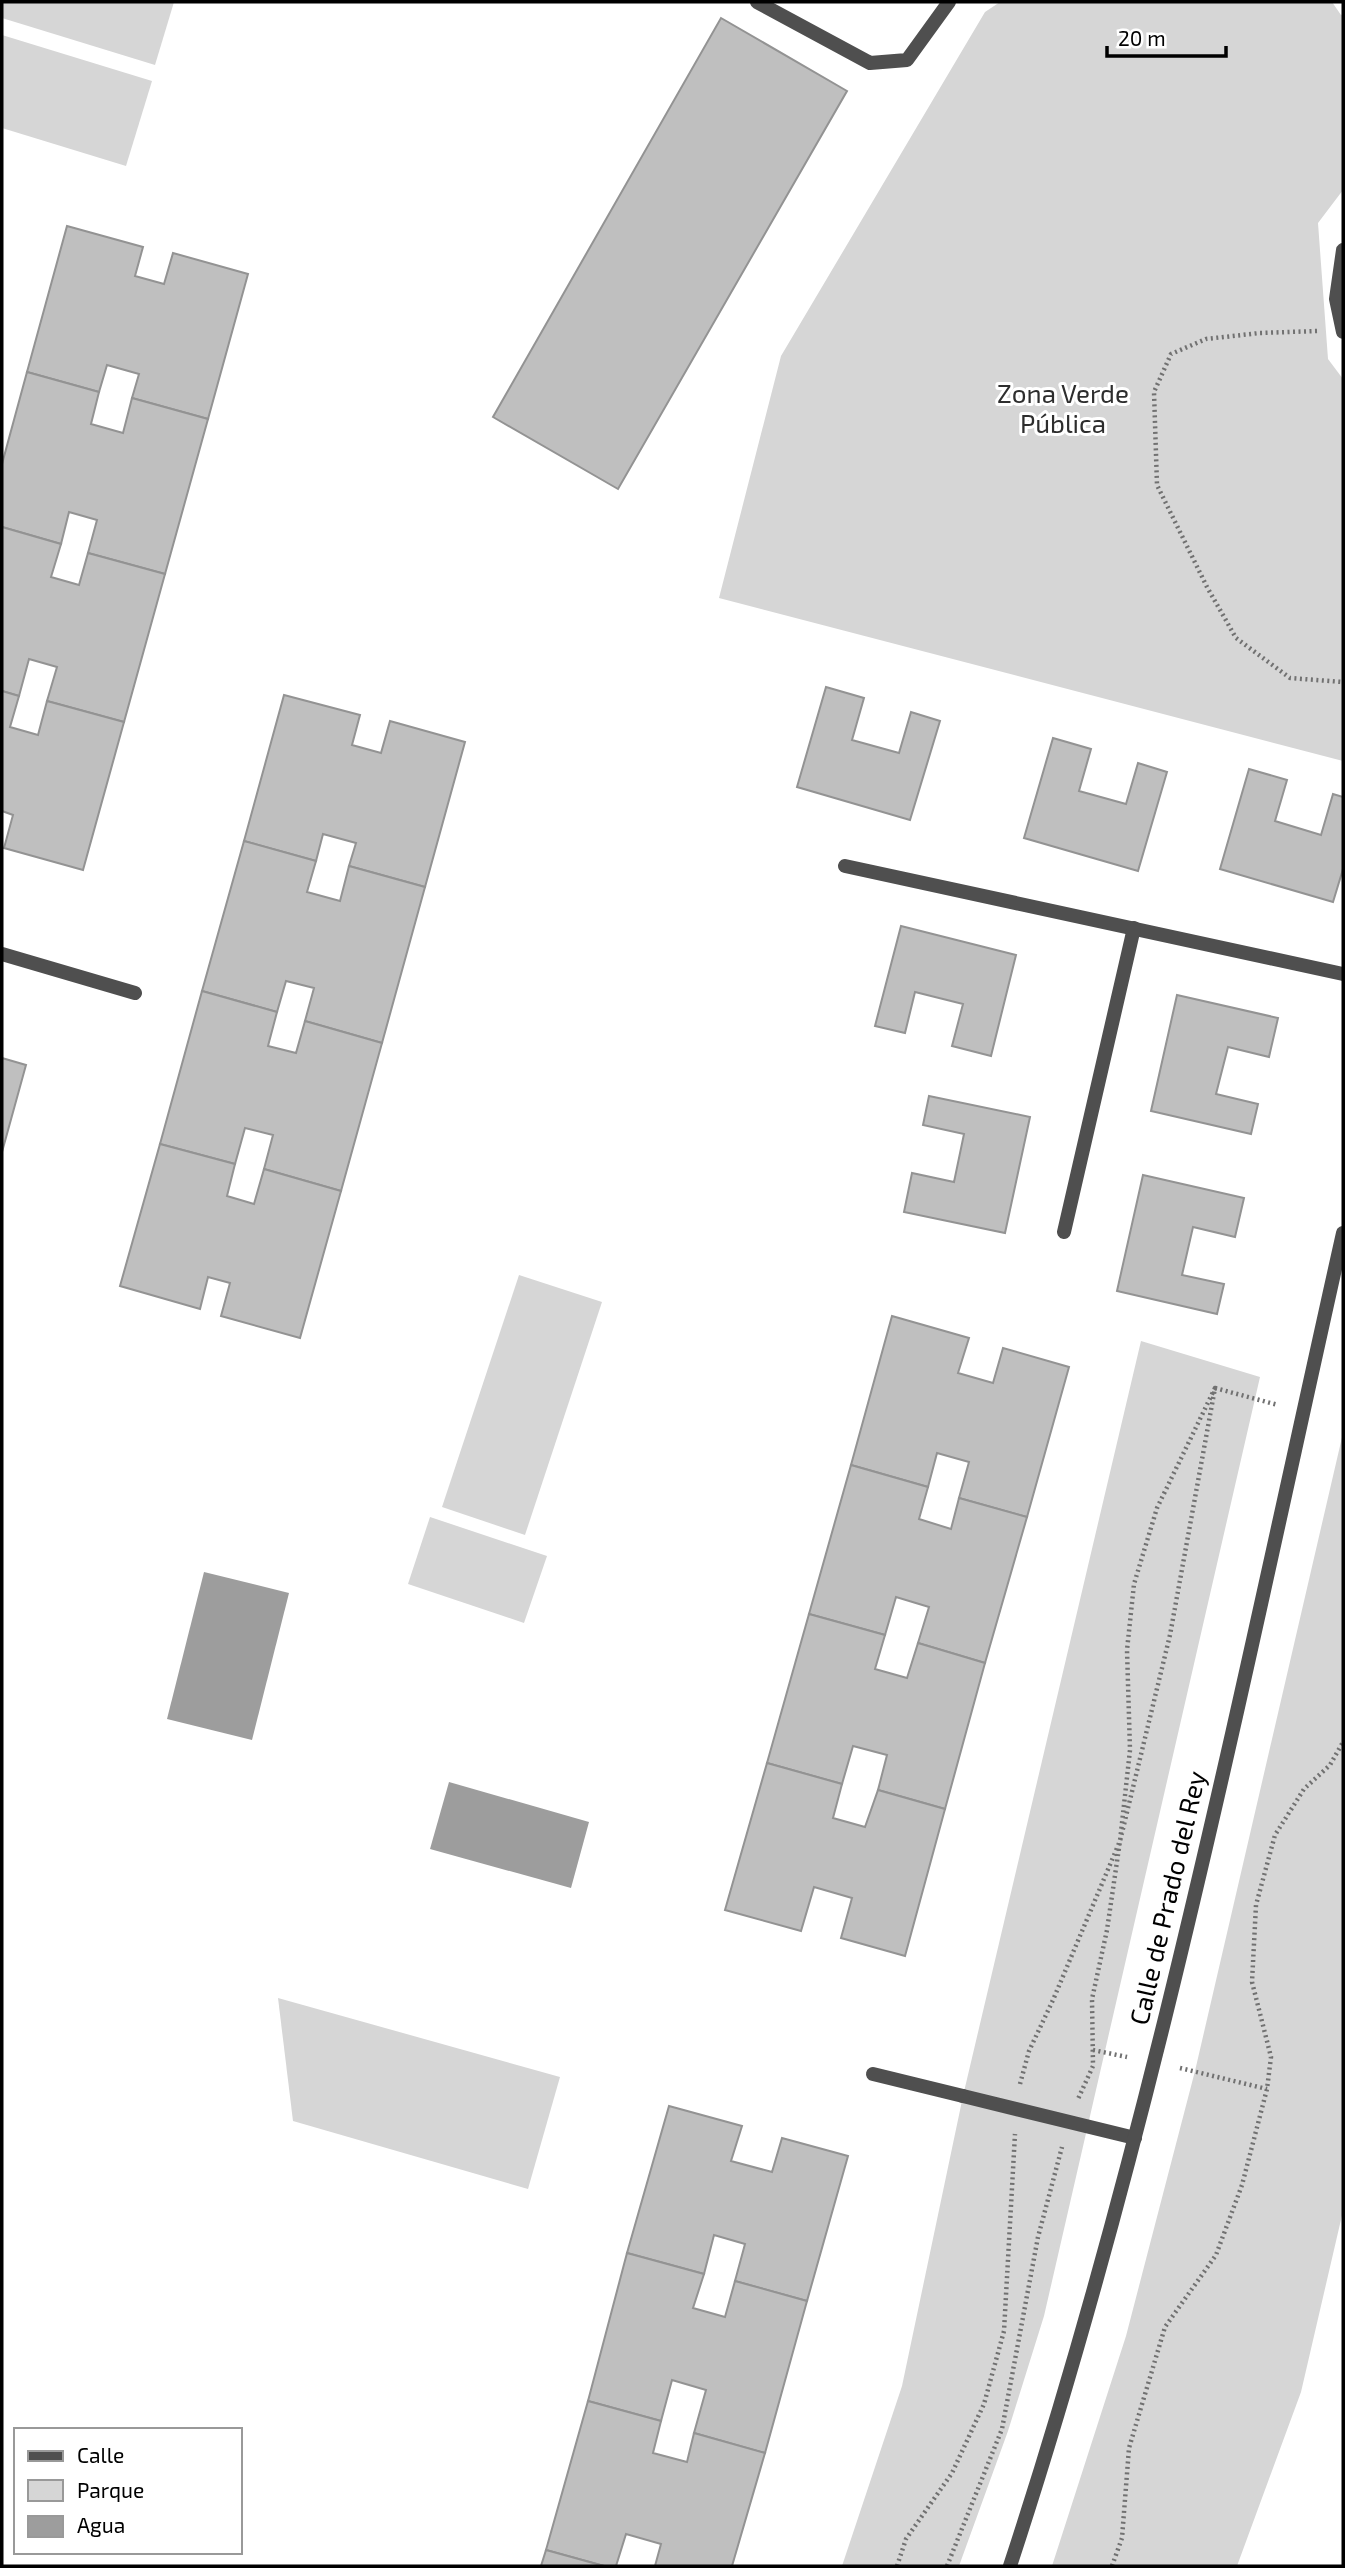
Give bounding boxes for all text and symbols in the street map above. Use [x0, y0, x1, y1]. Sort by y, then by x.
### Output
scale bar [1107, 14, 1226, 58]
text: 20 m [1118, 25, 1166, 50]
park label: Zona Verde Pública [997, 377, 1129, 438]
street label: Calle de Prado del Rey [1122, 1767, 1211, 2028]
legend [14, 2428, 242, 2554]
text: Calle [77, 2442, 124, 2467]
text: Parque [77, 2477, 144, 2502]
text: Agua [77, 2512, 125, 2537]

